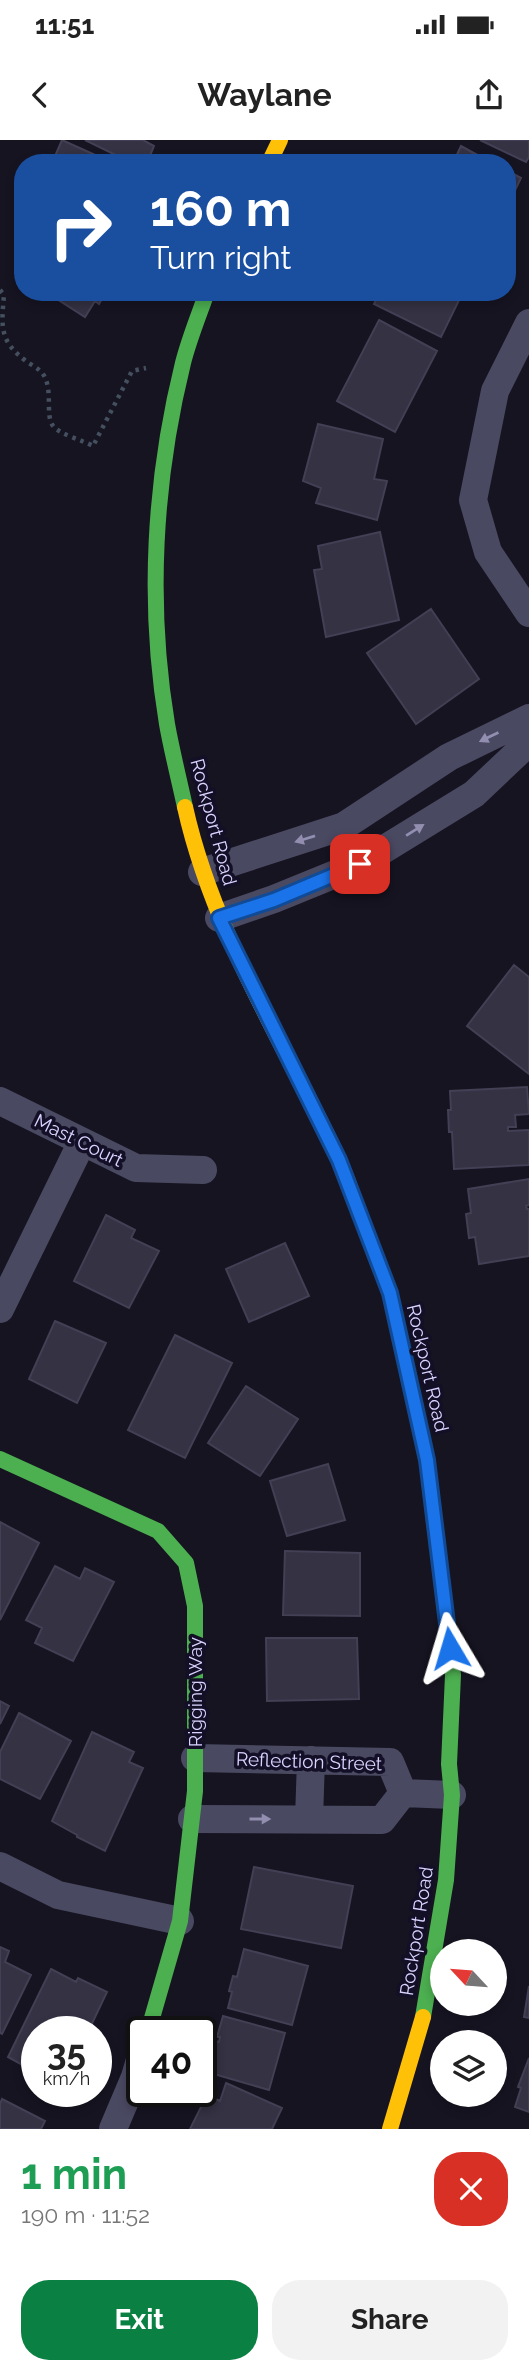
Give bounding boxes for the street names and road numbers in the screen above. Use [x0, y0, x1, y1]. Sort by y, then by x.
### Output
street label: Rockport Road [187, 756, 241, 888]
street label: Mast Court [31, 1109, 128, 1171]
street label: Rockport Road [403, 1302, 453, 1434]
street label: Rigging Way [184, 1637, 206, 1747]
street label: Reflection Street [236, 1747, 383, 1775]
street label: Rockport Road [395, 1865, 437, 1997]

